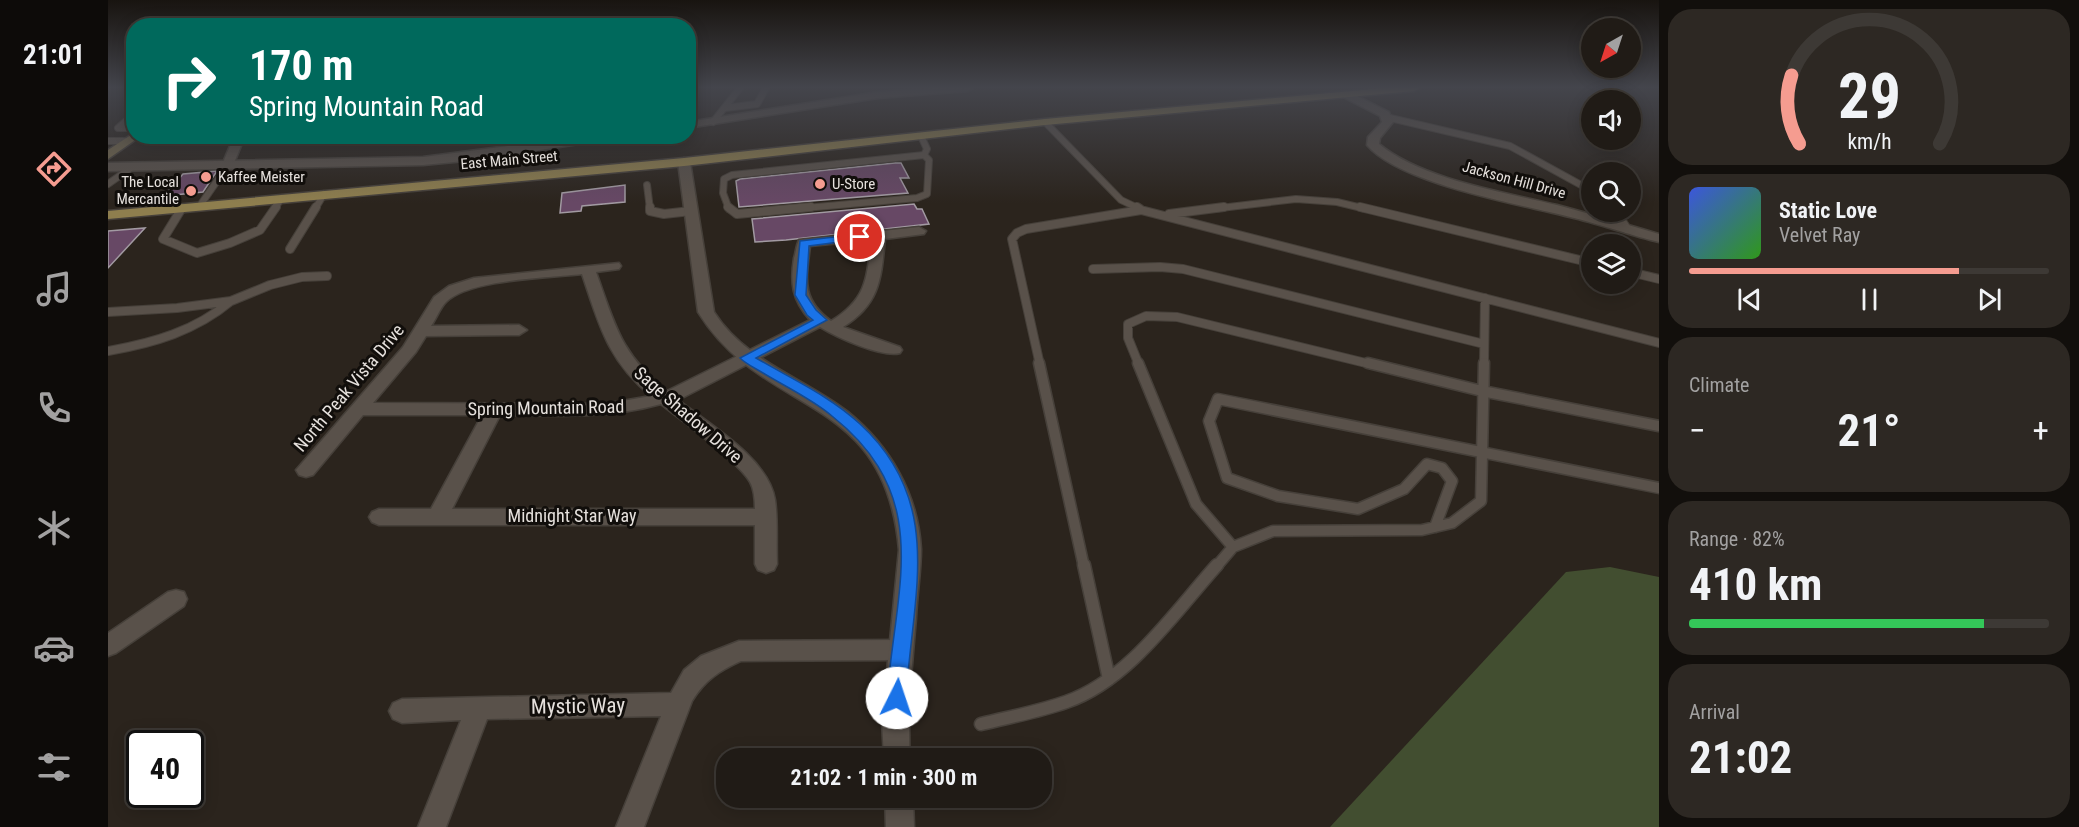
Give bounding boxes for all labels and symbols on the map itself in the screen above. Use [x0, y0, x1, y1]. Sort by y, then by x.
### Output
north arrow [1581, 18, 1641, 78]
street label: East Main Street [460, 147, 558, 173]
street label: Jackson Hill Drive [1460, 158, 1568, 202]
place label: Kaffee Meister [218, 168, 305, 186]
marker: Kaffee Meister [199, 170, 213, 184]
place label: The Local Mercantile [116, 173, 179, 208]
place label: U-Store [832, 175, 875, 193]
marker: U-Store [813, 177, 827, 191]
marker: The Local Mercantile [184, 184, 198, 198]
pin [834, 211, 885, 262]
street label: North Peak Vista Drive [289, 320, 408, 456]
street label: Sage Shadow Drive [630, 362, 746, 467]
street label: Spring Mountain Road [467, 396, 625, 419]
street label: Midnight Star Way [508, 505, 637, 526]
position arrow [865, 666, 929, 730]
street label: Mystic Way [531, 693, 625, 719]
speed limit sign: 40 [126, 730, 204, 808]

